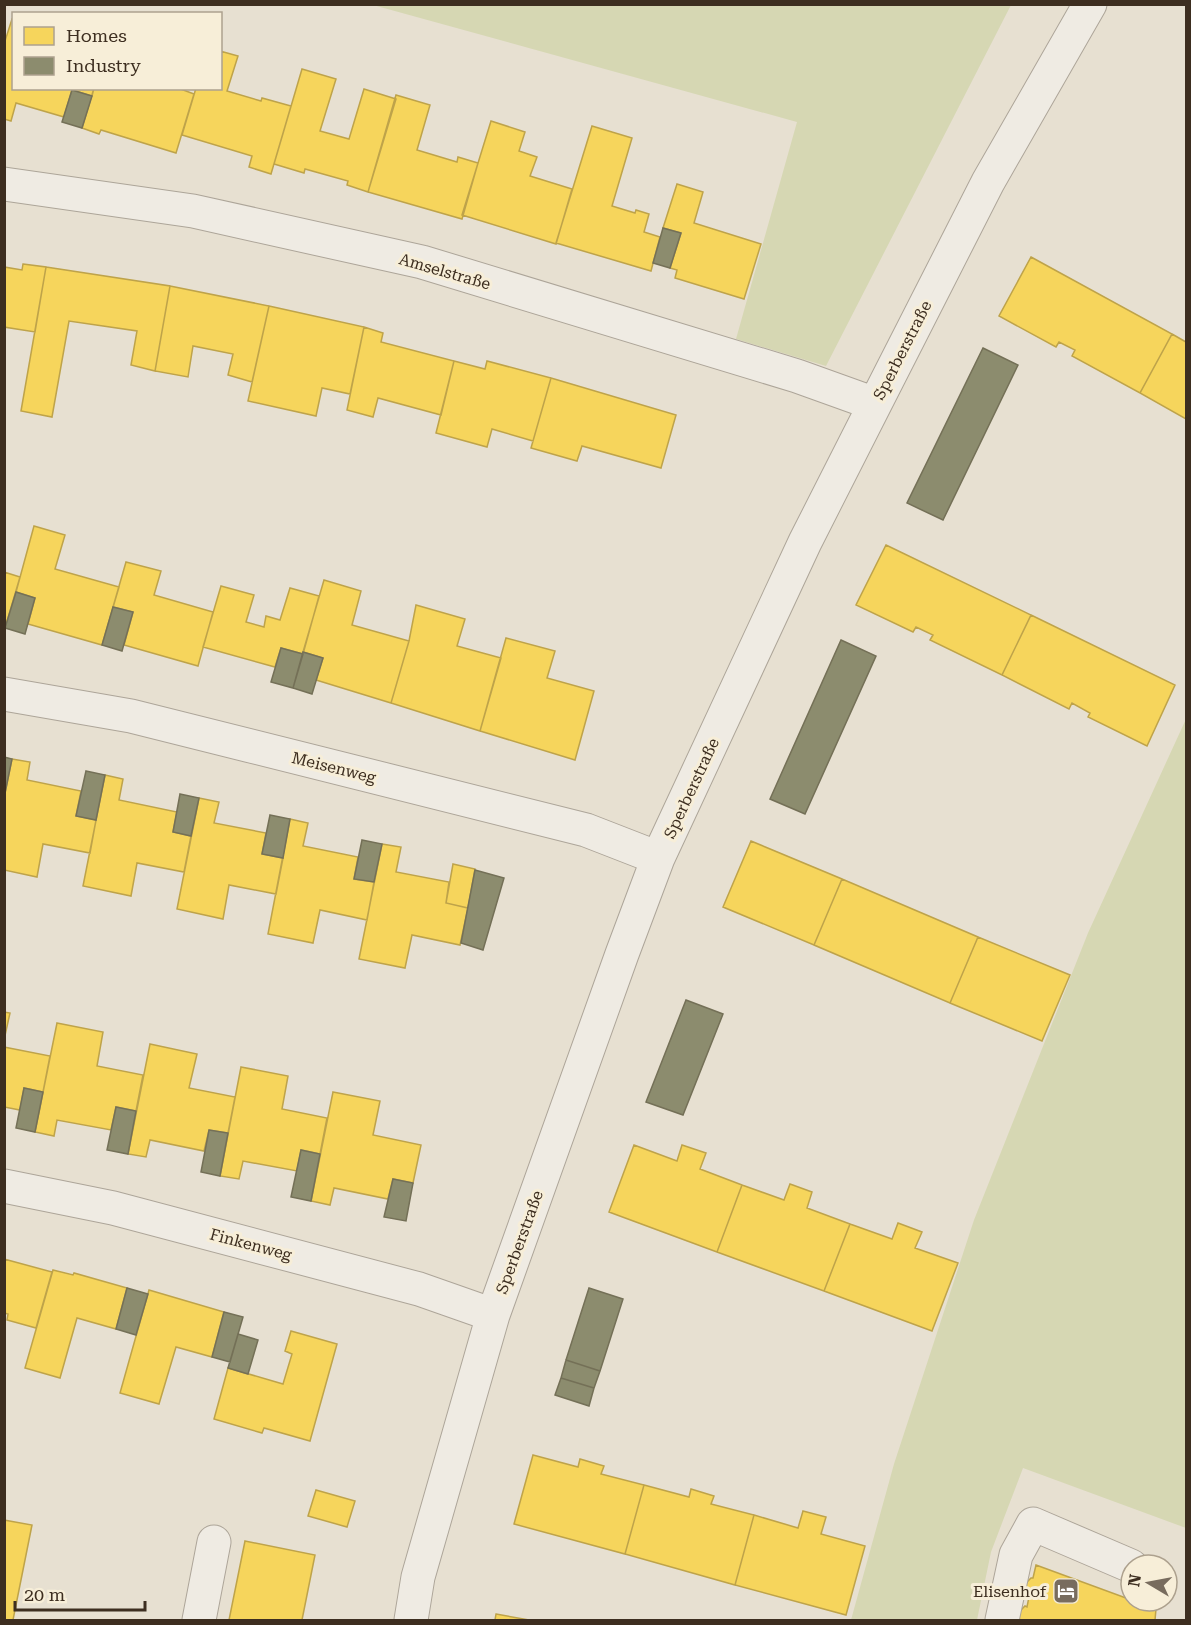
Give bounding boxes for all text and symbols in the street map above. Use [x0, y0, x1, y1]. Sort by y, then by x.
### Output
legend [12, 12, 222, 90]
text: Homes [66, 25, 127, 46]
text: Industry [66, 55, 141, 76]
street label: Amselstraße [397, 249, 493, 294]
street label: Sperberstraße [869, 297, 936, 403]
street label: Sperberstraße [660, 735, 723, 842]
street label: Meisenweg [290, 748, 379, 787]
street label: Sperberstraße [492, 1188, 547, 1297]
street label: Finkenweg [208, 1224, 295, 1265]
north arrow [1119, 1553, 1179, 1613]
text: N [1124, 1573, 1145, 1588]
scale bar [15, 1574, 146, 1612]
hotel icon: Elisenhof [1051, 1576, 1081, 1606]
place label: Elisenhof [973, 1582, 1047, 1601]
text: 20 m [24, 1584, 65, 1605]

